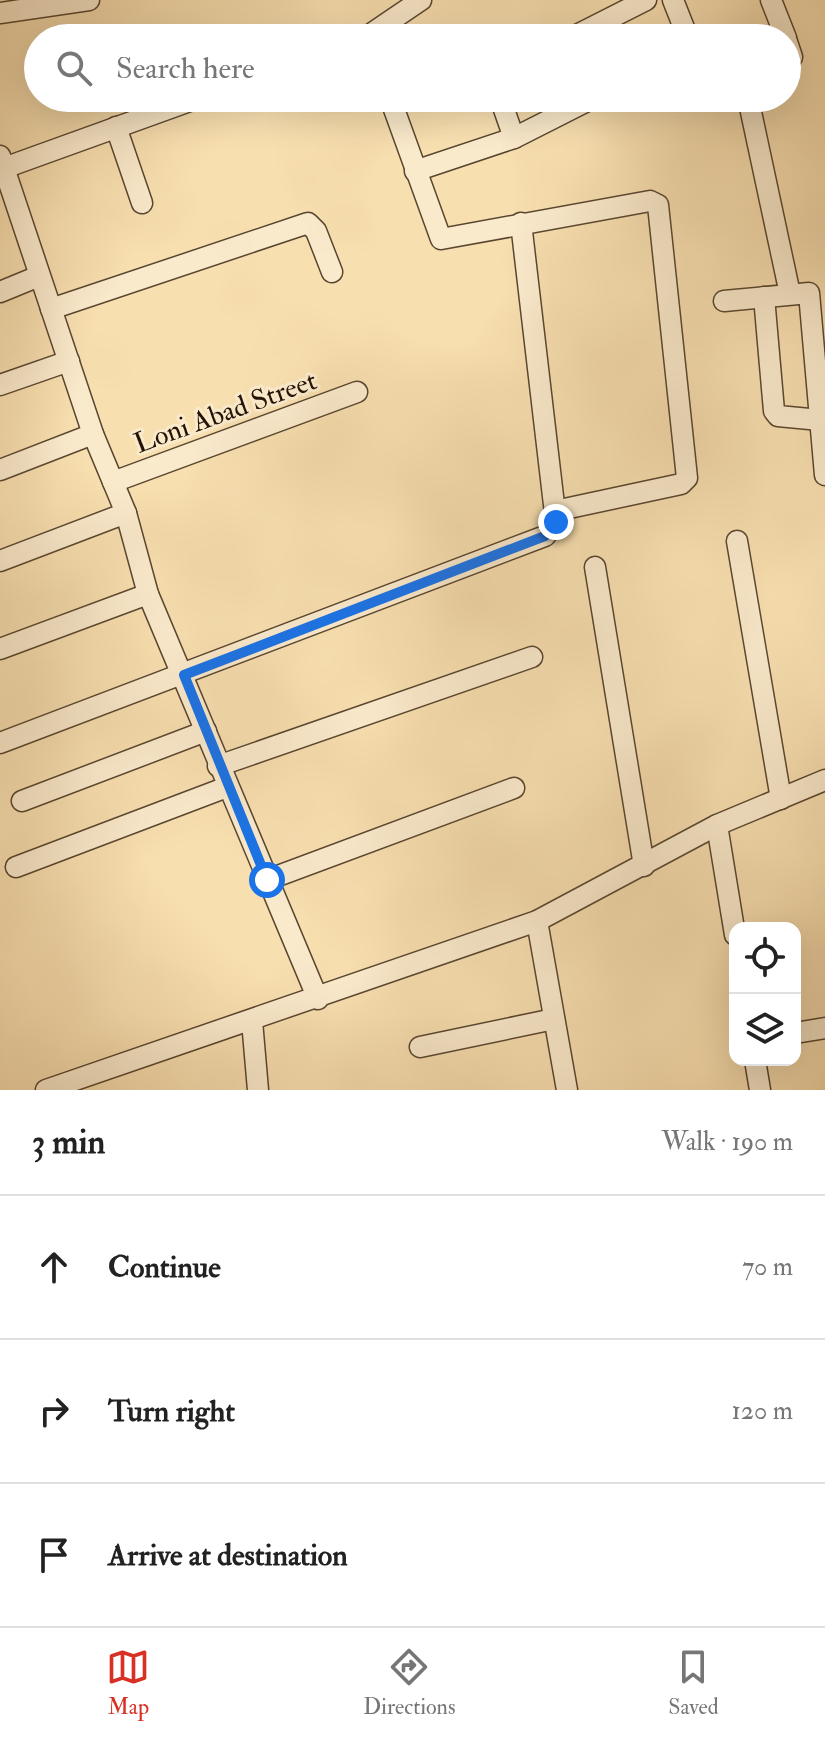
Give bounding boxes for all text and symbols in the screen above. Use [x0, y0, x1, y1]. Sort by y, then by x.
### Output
search box [24, 24, 801, 112]
icon: search [52, 46, 96, 90]
text: Search here [116, 50, 255, 87]
street label: Loni Abad Street [129, 363, 322, 462]
route end [538, 504, 574, 540]
route start [249, 862, 285, 898]
map controls [729, 922, 801, 1066]
button: locate [729, 922, 801, 994]
button: layers [729, 994, 801, 1066]
text: 3 min [32, 1121, 105, 1164]
text: Walk · 190 m [662, 1126, 793, 1158]
icon: ahead [32, 1245, 76, 1289]
text: Continue [108, 1249, 221, 1286]
text: 70 m [742, 1251, 793, 1283]
icon: right [32, 1389, 76, 1433]
text: Turn right [108, 1393, 235, 1430]
text: 120 m [732, 1395, 793, 1427]
icon: arrive [32, 1533, 76, 1577]
text: Arrive at destination [108, 1537, 348, 1574]
tab: Map [106, 1645, 150, 1721]
tab: Directions [363, 1645, 456, 1721]
tab: Saved [668, 1645, 719, 1721]

